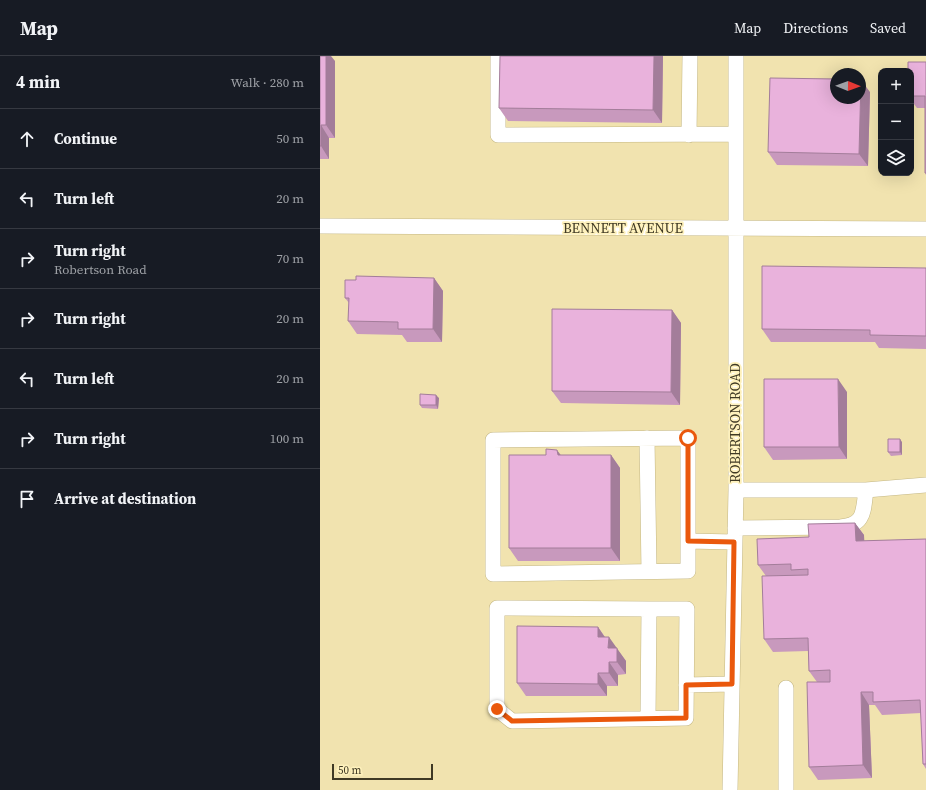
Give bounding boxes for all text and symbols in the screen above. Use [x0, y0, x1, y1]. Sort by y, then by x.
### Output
text: Map [20, 15, 58, 41]
text: Map [734, 18, 761, 38]
text: Directions [783, 18, 848, 38]
text: Saved [870, 18, 906, 38]
north arrow [830, 68, 866, 104]
map controls [878, 68, 914, 176]
button: + [878, 68, 914, 104]
text: 4 min [16, 70, 60, 94]
text: Walk · 280 m [231, 74, 304, 91]
button: − [878, 104, 914, 140]
icon: ahead [16, 128, 38, 150]
text: Continue [54, 128, 117, 149]
text: 50 m [276, 130, 304, 147]
button: layers [878, 140, 914, 176]
icon: left [16, 188, 38, 210]
text: Turn left [54, 188, 114, 209]
text: 20 m [276, 190, 304, 207]
street label: BENNETT AVENUE [563, 218, 683, 238]
text: Turn right [54, 240, 126, 261]
icon: right [16, 248, 38, 270]
text: 70 m [276, 250, 304, 267]
text: Robertson Road [54, 261, 147, 278]
icon: right [16, 308, 38, 330]
text: Turn right [54, 308, 126, 329]
text: 20 m [276, 310, 304, 327]
street label: ROBERTSON ROAD [725, 363, 745, 483]
icon: left [16, 368, 38, 390]
text: Turn left [54, 368, 114, 389]
text: 20 m [276, 370, 304, 387]
icon: right [16, 428, 38, 450]
text: Turn right [54, 428, 126, 449]
route start [679, 429, 697, 447]
text: 100 m [270, 430, 304, 447]
icon: arrive [16, 488, 38, 510]
text: Arrive at destination [54, 488, 196, 509]
route end [488, 700, 506, 718]
scale bar [332, 762, 433, 781]
text: 50 m [338, 763, 361, 778]

